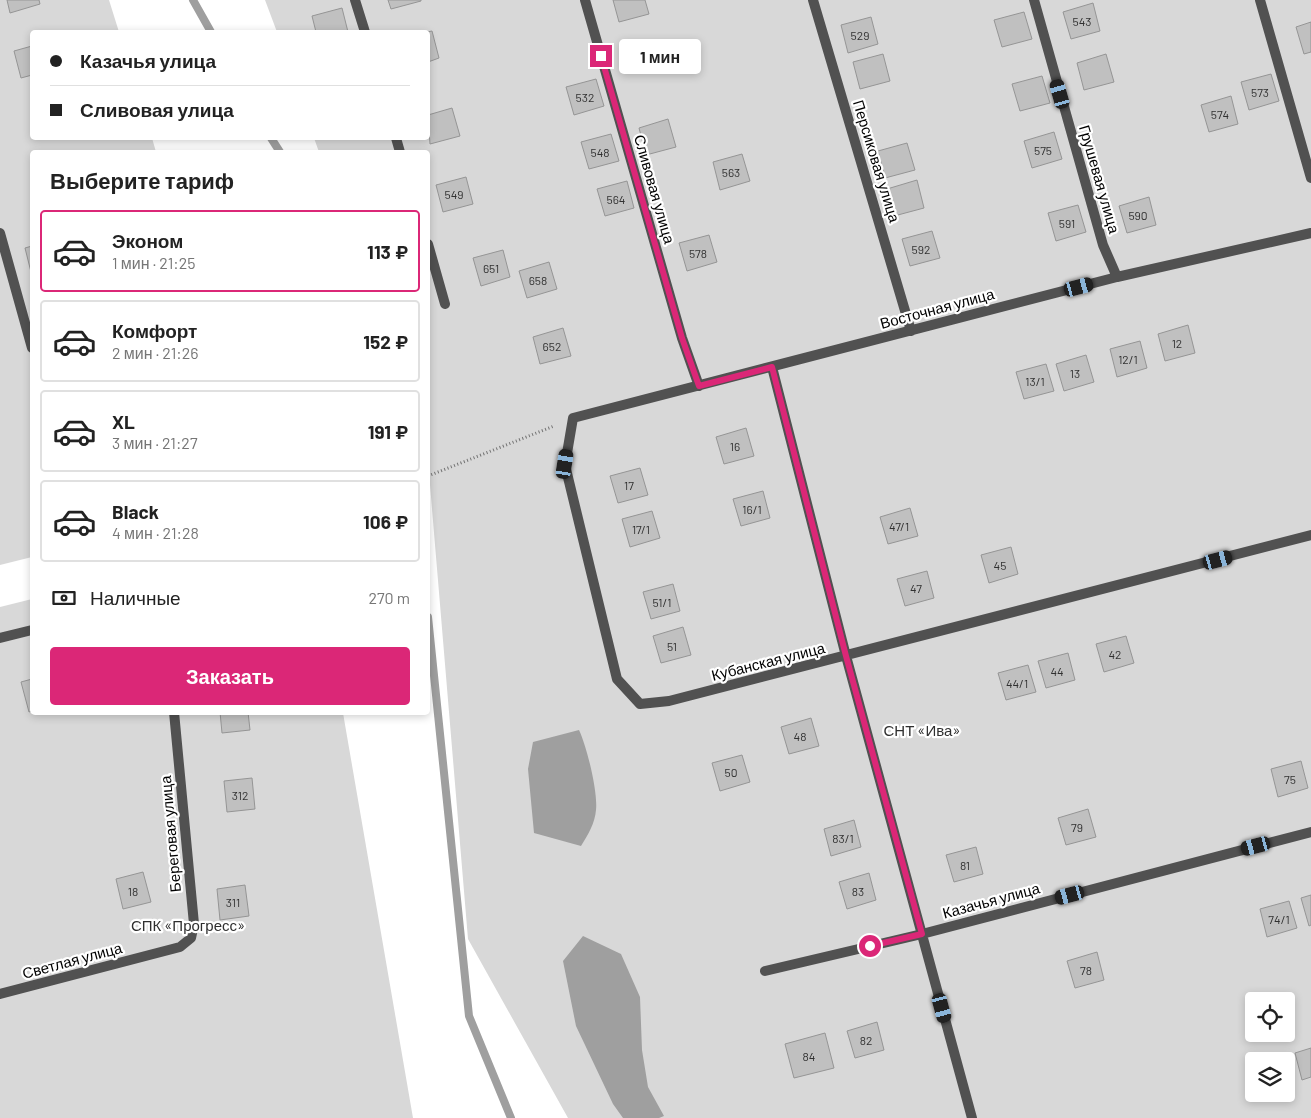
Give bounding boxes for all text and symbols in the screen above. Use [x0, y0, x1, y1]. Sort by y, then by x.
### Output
house number: 543 [1073, 14, 1091, 28]
house number: 529 [851, 28, 869, 42]
callout: 1 мин [618, 38, 701, 74]
route end [590, 45, 612, 67]
text: 1 мин [640, 47, 680, 66]
text: Казачья улица [80, 49, 216, 72]
car [1048, 78, 1071, 110]
house number: 573 [1251, 85, 1269, 99]
house number: 532 [576, 90, 594, 104]
text: Сливовая улица [80, 98, 234, 121]
street label: Персиковая улица [850, 98, 904, 225]
house number: 574 [1211, 107, 1229, 121]
street label: Грушевая улица [1076, 123, 1124, 236]
street label: Сливовая улица [631, 132, 679, 246]
house number: 575 [1034, 143, 1052, 157]
house number: 548 [590, 145, 610, 159]
house number: 563 [722, 165, 740, 179]
text: Выберите тариф [50, 167, 234, 193]
house number: 549 [444, 187, 464, 201]
house number: 564 [607, 192, 625, 206]
house number: 590 [1128, 208, 1148, 222]
house number: 591 [1059, 216, 1075, 230]
icon: car [52, 229, 97, 274]
text: Эконом [112, 229, 183, 252]
text: 113 ₽ [367, 240, 408, 263]
house number: 592 [912, 242, 930, 256]
house number: 578 [689, 246, 707, 260]
text: 1 мин · 21:25 [112, 253, 196, 272]
house number: 651 [483, 261, 499, 275]
house number: 658 [529, 273, 547, 287]
car [1062, 276, 1095, 298]
street label: Восточная улица [878, 284, 997, 332]
icon: car [52, 319, 97, 364]
text: Комфорт [112, 319, 197, 342]
text: 152 ₽ [363, 330, 408, 353]
house number: 12 [1172, 336, 1182, 350]
house number: 652 [543, 339, 561, 353]
text: 2 мин · 21:26 [112, 343, 199, 362]
house number: 12/1 [1118, 352, 1138, 366]
house number: 13 [1070, 366, 1080, 380]
house number: 13/1 [1025, 374, 1045, 388]
icon: car [52, 409, 97, 454]
text: XL [112, 410, 135, 433]
text: 191 ₽ [368, 420, 408, 443]
text: 3 мин · 21:27 [112, 433, 198, 452]
house number: 16 [730, 439, 740, 453]
car [555, 448, 574, 480]
house number: 17 [624, 478, 634, 492]
icon: car [52, 499, 97, 544]
text: Black [112, 500, 159, 523]
house number: 16/1 [742, 502, 762, 516]
text: 106 ₽ [363, 510, 408, 533]
house number: 47/1 [889, 519, 909, 533]
house number: 17/1 [632, 522, 650, 536]
text: 4 мин · 21:28 [112, 523, 199, 542]
car [1201, 549, 1234, 571]
house number: 45 [994, 558, 1006, 572]
house number: 47 [910, 581, 922, 595]
icon: cash [50, 584, 78, 612]
text: Наличные [90, 586, 181, 609]
text: 270 m [368, 588, 410, 607]
house number: 51/1 [652, 595, 672, 609]
street label: Кубанская улица [709, 638, 827, 684]
house number: 51 [667, 639, 677, 653]
button: Заказать [50, 647, 410, 705]
house number: 42 [1108, 647, 1122, 661]
house number: 44 [1050, 664, 1064, 678]
house number: 44/1 [1006, 676, 1028, 690]
park label: СНТ «Ива» [884, 721, 960, 739]
house number: 48 [794, 729, 806, 743]
house number: 50 [725, 765, 737, 779]
house number: 75 [1284, 772, 1296, 786]
street label: Береговая улица [156, 774, 184, 893]
house number: 312 [232, 788, 248, 802]
house number: 79 [1071, 820, 1083, 834]
house number: 83/1 [832, 831, 854, 845]
car [1239, 835, 1272, 857]
house number: 81 [960, 858, 970, 872]
street label: Казачья улица [940, 878, 1042, 922]
house number: 18 [128, 884, 138, 898]
house number: 83 [852, 884, 864, 898]
car [1053, 884, 1086, 906]
house number: 311 [226, 895, 240, 909]
house number: 74/1 [1268, 912, 1290, 926]
park label: СПК «Прогресс» [131, 916, 245, 934]
route start [859, 935, 881, 957]
street label: Светлая улица [20, 938, 124, 982]
house number: 78 [1080, 963, 1092, 977]
car [930, 992, 953, 1024]
map controls [1245, 992, 1295, 1102]
button: locate [1245, 992, 1295, 1042]
house number: 82 [860, 1033, 872, 1047]
house number: 84 [803, 1049, 815, 1063]
button: layers [1245, 1052, 1295, 1102]

